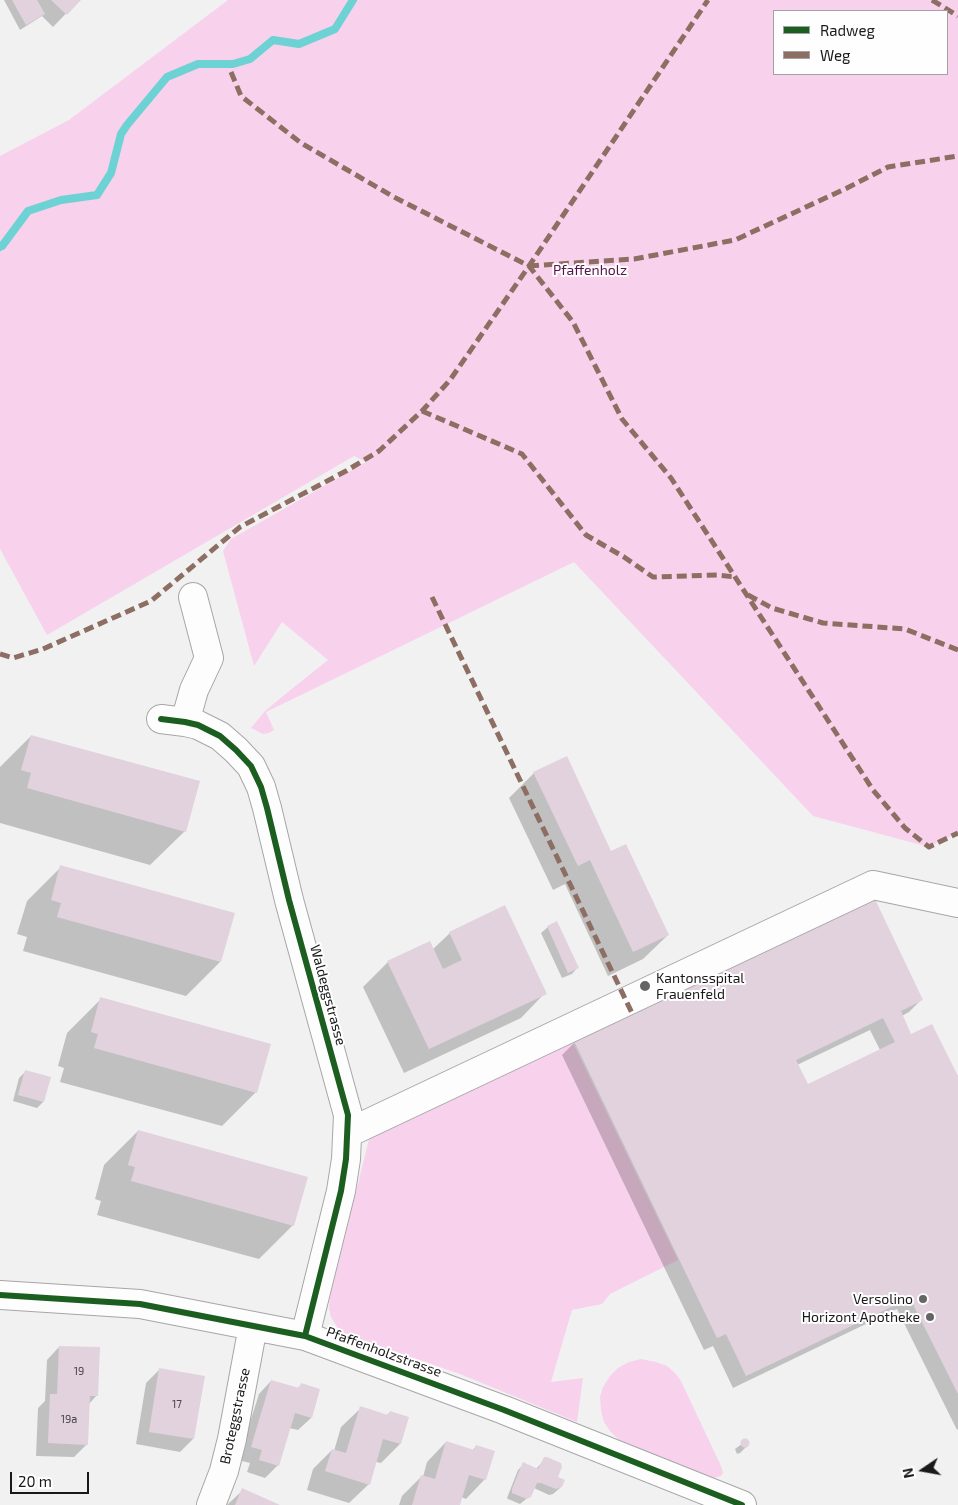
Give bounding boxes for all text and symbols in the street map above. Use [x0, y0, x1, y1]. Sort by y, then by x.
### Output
legend [773, 10, 948, 75]
text: Radweg [820, 21, 875, 39]
text: Weg [820, 46, 850, 64]
park label: Pfaffenholz [553, 262, 627, 278]
street label: Waldeggstrasse [306, 943, 350, 1047]
place label: Kantonsspital Frauenfeld [656, 970, 745, 1002]
marker: Kantonsspital Frauenfeld [638, 979, 652, 993]
place label: Versolino [853, 1291, 913, 1307]
marker: Versolino [917, 1293, 929, 1305]
place label: Horizont Apotheke [802, 1309, 920, 1325]
marker: Horizont Apotheke [924, 1311, 936, 1323]
street label: Pfaffenholzstrasse [324, 1323, 444, 1381]
house number: 19 [74, 1364, 84, 1378]
street label: Broteggstrasse [217, 1366, 253, 1466]
house number: 17 [172, 1397, 182, 1411]
house number: 19a [61, 1412, 77, 1426]
north arrow [898, 1445, 948, 1495]
scale bar [12, 1462, 91, 1494]
text: N [898, 1467, 917, 1480]
text: 20 m [18, 1472, 52, 1490]

